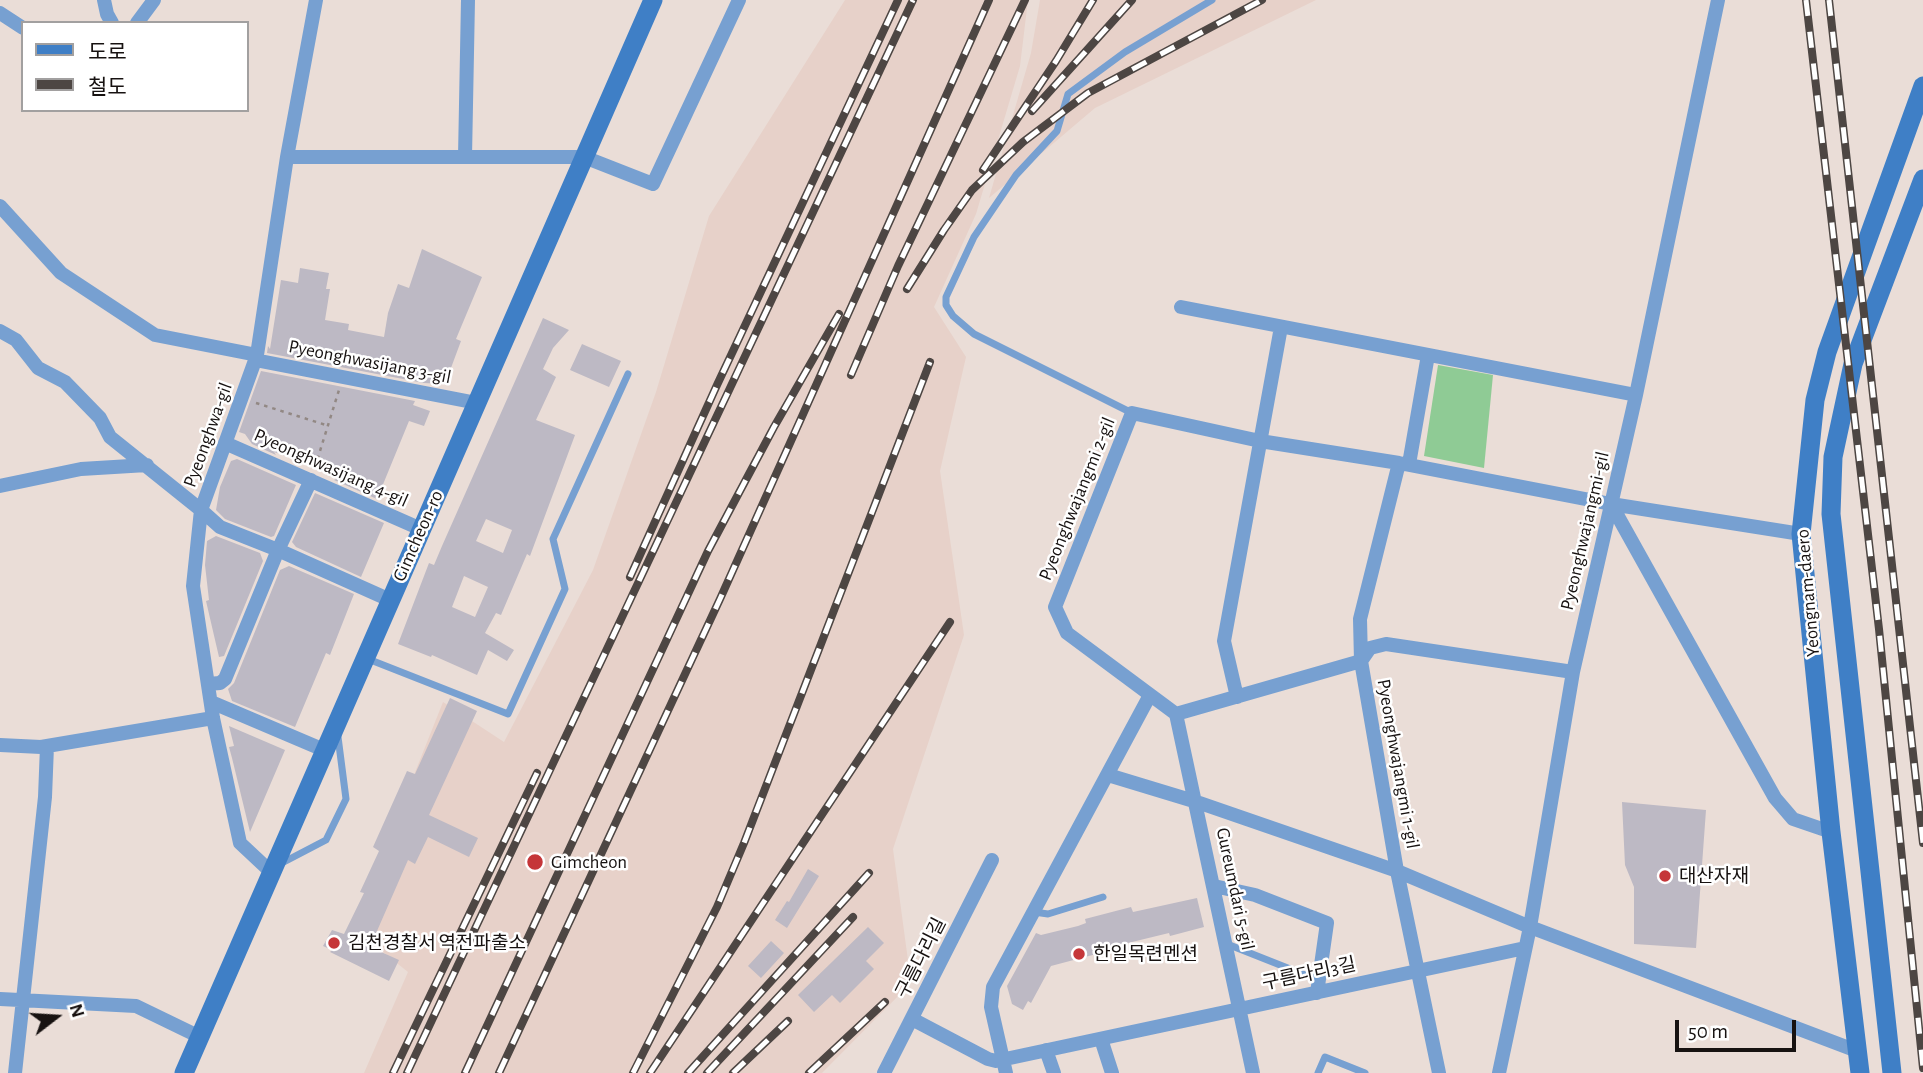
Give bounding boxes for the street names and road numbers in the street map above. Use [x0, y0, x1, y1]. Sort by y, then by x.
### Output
street label: Pyeonghwasijang 3-gil [287, 335, 453, 389]
street label: Pyeonghwa-gil [179, 379, 237, 491]
street label: Pyeonghwajangmi 2-gil [1034, 414, 1120, 584]
street label: Pyeonghwasijang 4-gil [250, 424, 412, 512]
street label: Pyeonghwajangmi-gil [1556, 449, 1614, 613]
street label: Gimcheon-ro [388, 487, 448, 585]
street label: Yeongnam-daero [1791, 528, 1825, 658]
street label: Pyeonghwajangmi 1-gil [1372, 677, 1424, 851]
street label: Gureumdari 5-gil [1211, 826, 1259, 952]
street label: 구름다리길 [891, 914, 951, 1002]
street label: 구름다리3길 [1260, 953, 1358, 995]

